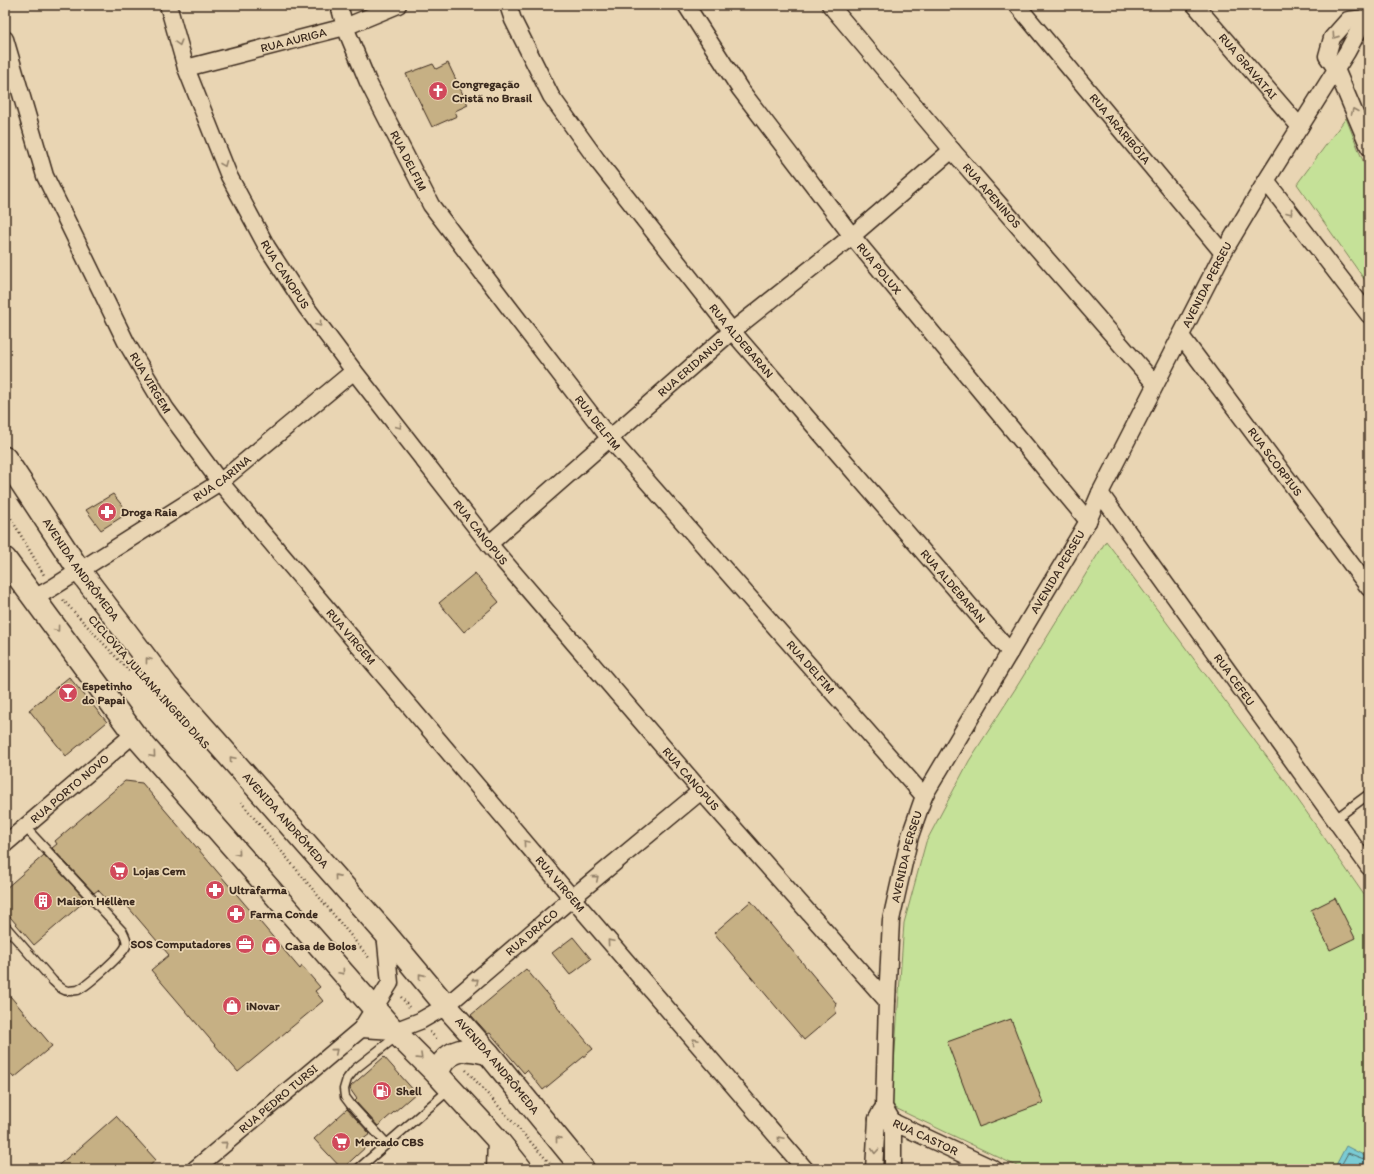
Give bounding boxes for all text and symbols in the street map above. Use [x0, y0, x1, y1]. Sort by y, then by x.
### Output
street label: RUA AURIGA [259, 25, 328, 56]
street label: RUA GRAVATAI [1216, 31, 1280, 102]
one-way arrow [1332, 32, 1340, 39]
one-way arrow [174, 39, 183, 46]
place label: Congregação Cristã no Brasil [452, 77, 533, 105]
church icon: Congregação Cristã no Brasil [427, 80, 449, 102]
street label: RUA ARARIBÓIA [1086, 91, 1153, 167]
one-way arrow [1351, 108, 1359, 115]
street label: RUA DELFIM [387, 128, 430, 194]
street label: RUA APENINOS [960, 160, 1024, 231]
one-way arrow [220, 161, 228, 168]
one-way arrow [1285, 207, 1292, 214]
street label: RUA CANOPUS [258, 238, 312, 312]
street label: AVENIDA PERSEU [1179, 239, 1235, 330]
street label: RUA POLUX [854, 240, 905, 298]
street label: RUA ALDEBARAN [706, 301, 776, 381]
one-way arrow [314, 319, 321, 326]
street label: RUA ERIDANUS [655, 335, 726, 400]
street label: RUA VIRGEM [127, 350, 174, 416]
street label: RUA DELFIM [572, 392, 624, 453]
one-way arrow [394, 422, 401, 429]
street label: RUA SCORPIUS [1245, 425, 1305, 499]
street label: RUA CARINA [190, 452, 254, 504]
street label: RUA CANOPUS [450, 497, 511, 568]
pharmacy icon: Droga Raia [96, 501, 118, 523]
place label: Droga Raia [121, 505, 177, 520]
street label: AVENIDA ANDRÔMEDA [40, 516, 122, 624]
street label: AVENIDA PERSEU [1027, 528, 1088, 616]
street label: RUA ALDEBARAN [917, 547, 989, 626]
street label: RUA VIRGEM [323, 606, 379, 668]
street label: CICLOVIA JULIANA INGRID DIAS [85, 612, 213, 752]
one-way arrow [52, 625, 59, 632]
street label: RUA DELFIM [783, 638, 838, 697]
street label: RUA CEFEU [1211, 651, 1258, 708]
one-way arrow [145, 658, 152, 665]
place label: Espetinho do Papai [82, 679, 132, 708]
bar icon: Espetinho do Papai [57, 682, 79, 704]
street label: RUA CANOPUS [660, 744, 722, 814]
one-way arrow [148, 750, 155, 758]
street label: RUA PORTO NOVO [27, 751, 112, 826]
one-way arrow [229, 756, 237, 764]
street label: AVENIDA ANDRÔMEDA [240, 770, 332, 871]
street label: AVENIDA PERSEU [888, 809, 925, 904]
one-way arrow [524, 840, 531, 848]
one-way arrow [234, 848, 241, 856]
street label: RUA VIRGEM [533, 853, 588, 915]
supermarket icon: Lojas Cem [108, 860, 130, 882]
place label: Lojas Cem [133, 864, 187, 879]
one-way arrow [334, 875, 341, 882]
one-way arrow [591, 876, 598, 883]
pharmacy icon: Ultrafarma [204, 879, 226, 901]
place label: Ultrafarma [229, 883, 288, 897]
building icon: Maison Héllène [32, 890, 54, 912]
place label: Maison Héllène [57, 894, 135, 908]
pharmacy icon: Farma Conde [225, 903, 247, 925]
street label: RUA DRACO [503, 906, 561, 959]
place label: Farma Conde [250, 907, 318, 921]
office icon: SOS Computadores [234, 933, 256, 955]
shop icon: Casa de Bolos [260, 935, 282, 957]
place label: SOS Computadores [131, 937, 232, 952]
place label: Casa de Bolos [285, 939, 357, 953]
one-way arrow [608, 939, 615, 947]
one-way arrow [337, 967, 345, 975]
one-way arrow [419, 974, 426, 981]
one-way arrow [471, 978, 478, 985]
shop icon: iNovar [221, 995, 243, 1017]
place label: iNovar [246, 999, 280, 1013]
street label: AVENIDA ANDRÔMEDA [452, 1014, 542, 1117]
one-way arrow [692, 1038, 699, 1045]
one-way arrow [331, 1049, 338, 1056]
one-way arrow [415, 1052, 423, 1060]
street label: RUA PEDRO TURSI [236, 1061, 321, 1136]
fuel station icon: Shell [371, 1080, 393, 1102]
place label: Shell [396, 1084, 422, 1098]
street label: RUA CASTOR [890, 1116, 961, 1159]
supermarket icon: Mercado CBS [330, 1131, 352, 1153]
place label: Mercado CBS [355, 1135, 424, 1149]
one-way arrow [556, 1136, 563, 1143]
one-way arrow [777, 1137, 784, 1144]
one-way arrow [220, 1141, 228, 1148]
one-way arrow [870, 1148, 879, 1154]

